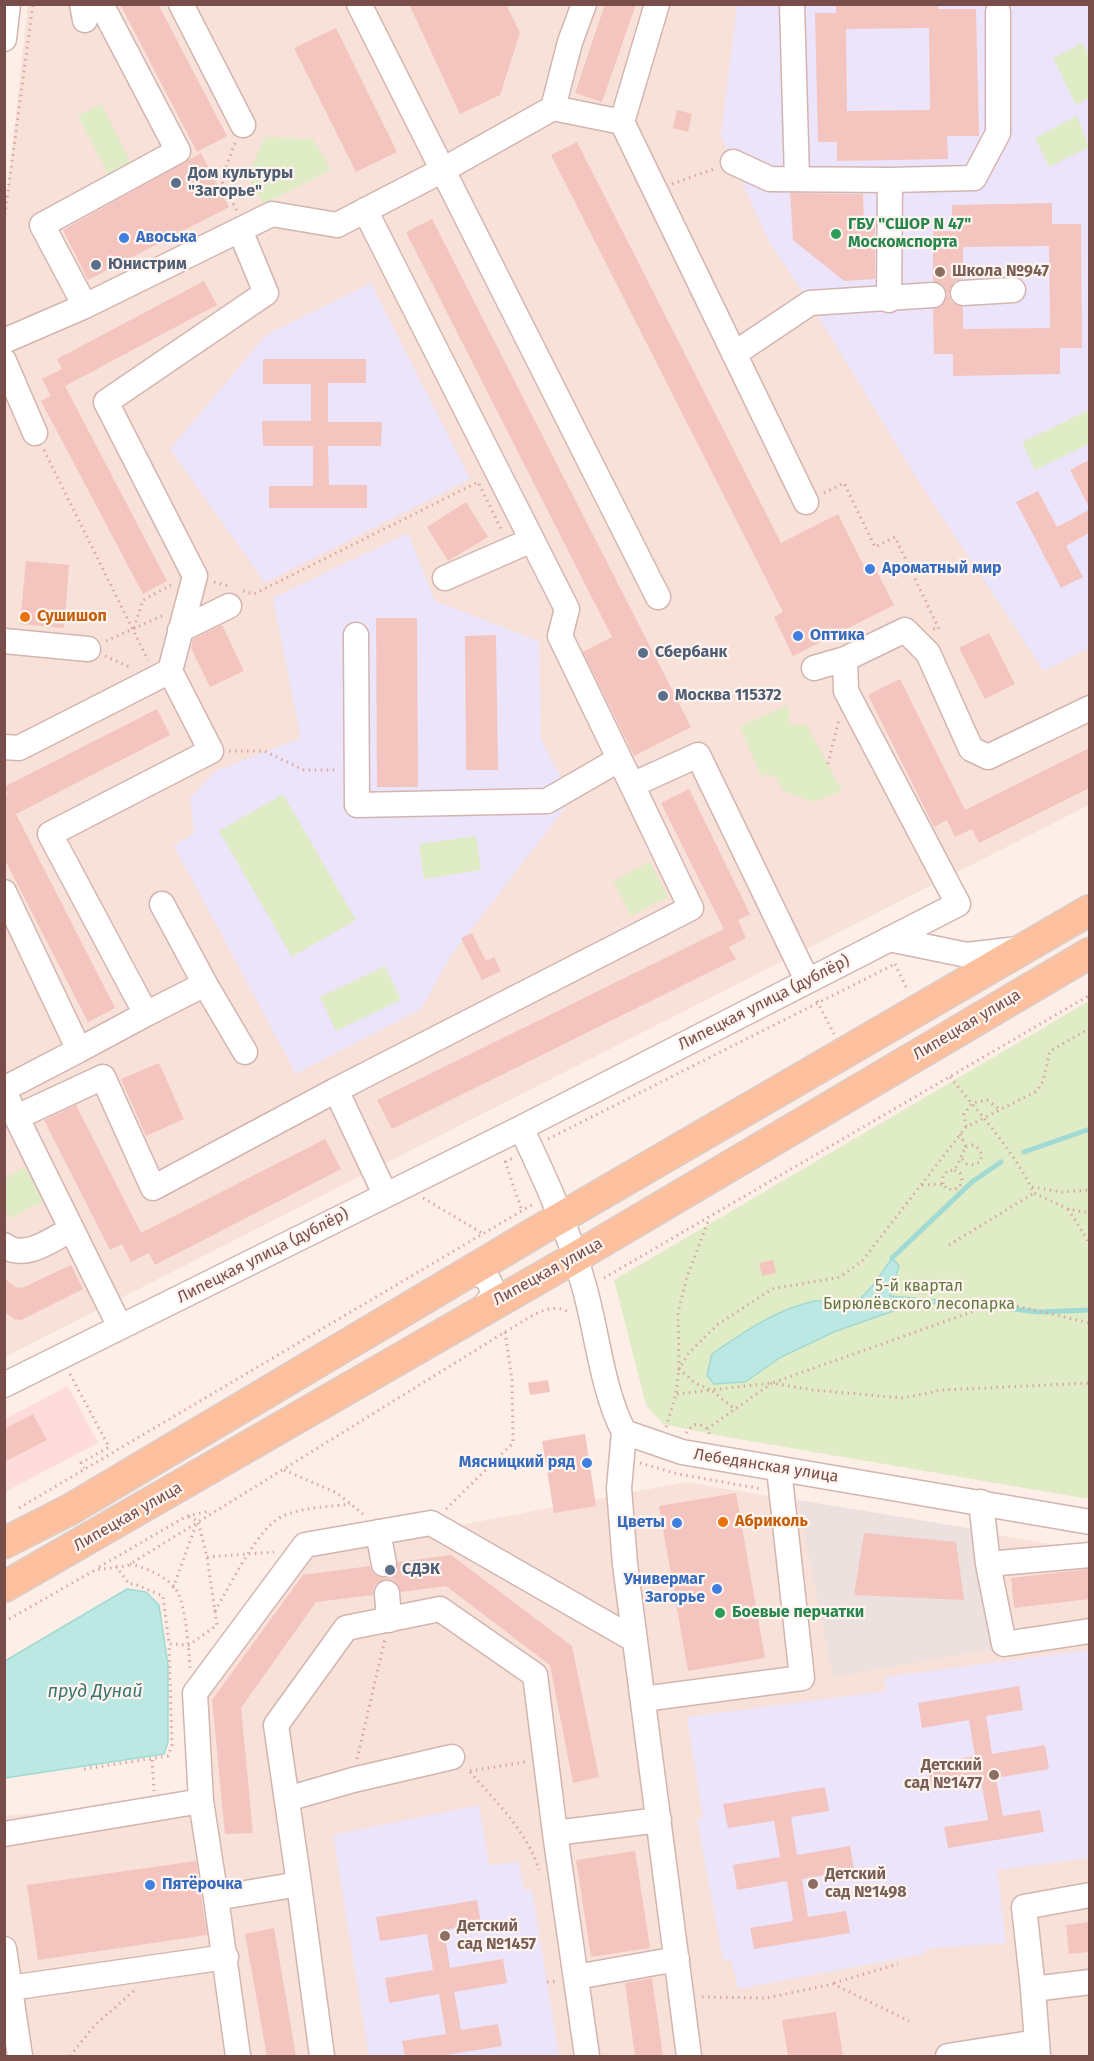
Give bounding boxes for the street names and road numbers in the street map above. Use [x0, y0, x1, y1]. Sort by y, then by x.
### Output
street label: Липецкая улица (дублёр) [675, 951, 853, 1055]
street label: Липецкая улица [910, 985, 1024, 1065]
street label: Липецкая улица (дублёр) [174, 1204, 352, 1308]
street label: Липецкая улица [490, 1234, 606, 1310]
street label: Лебедянская улица [692, 1445, 840, 1487]
street label: Липецкая улица [70, 1478, 186, 1556]

